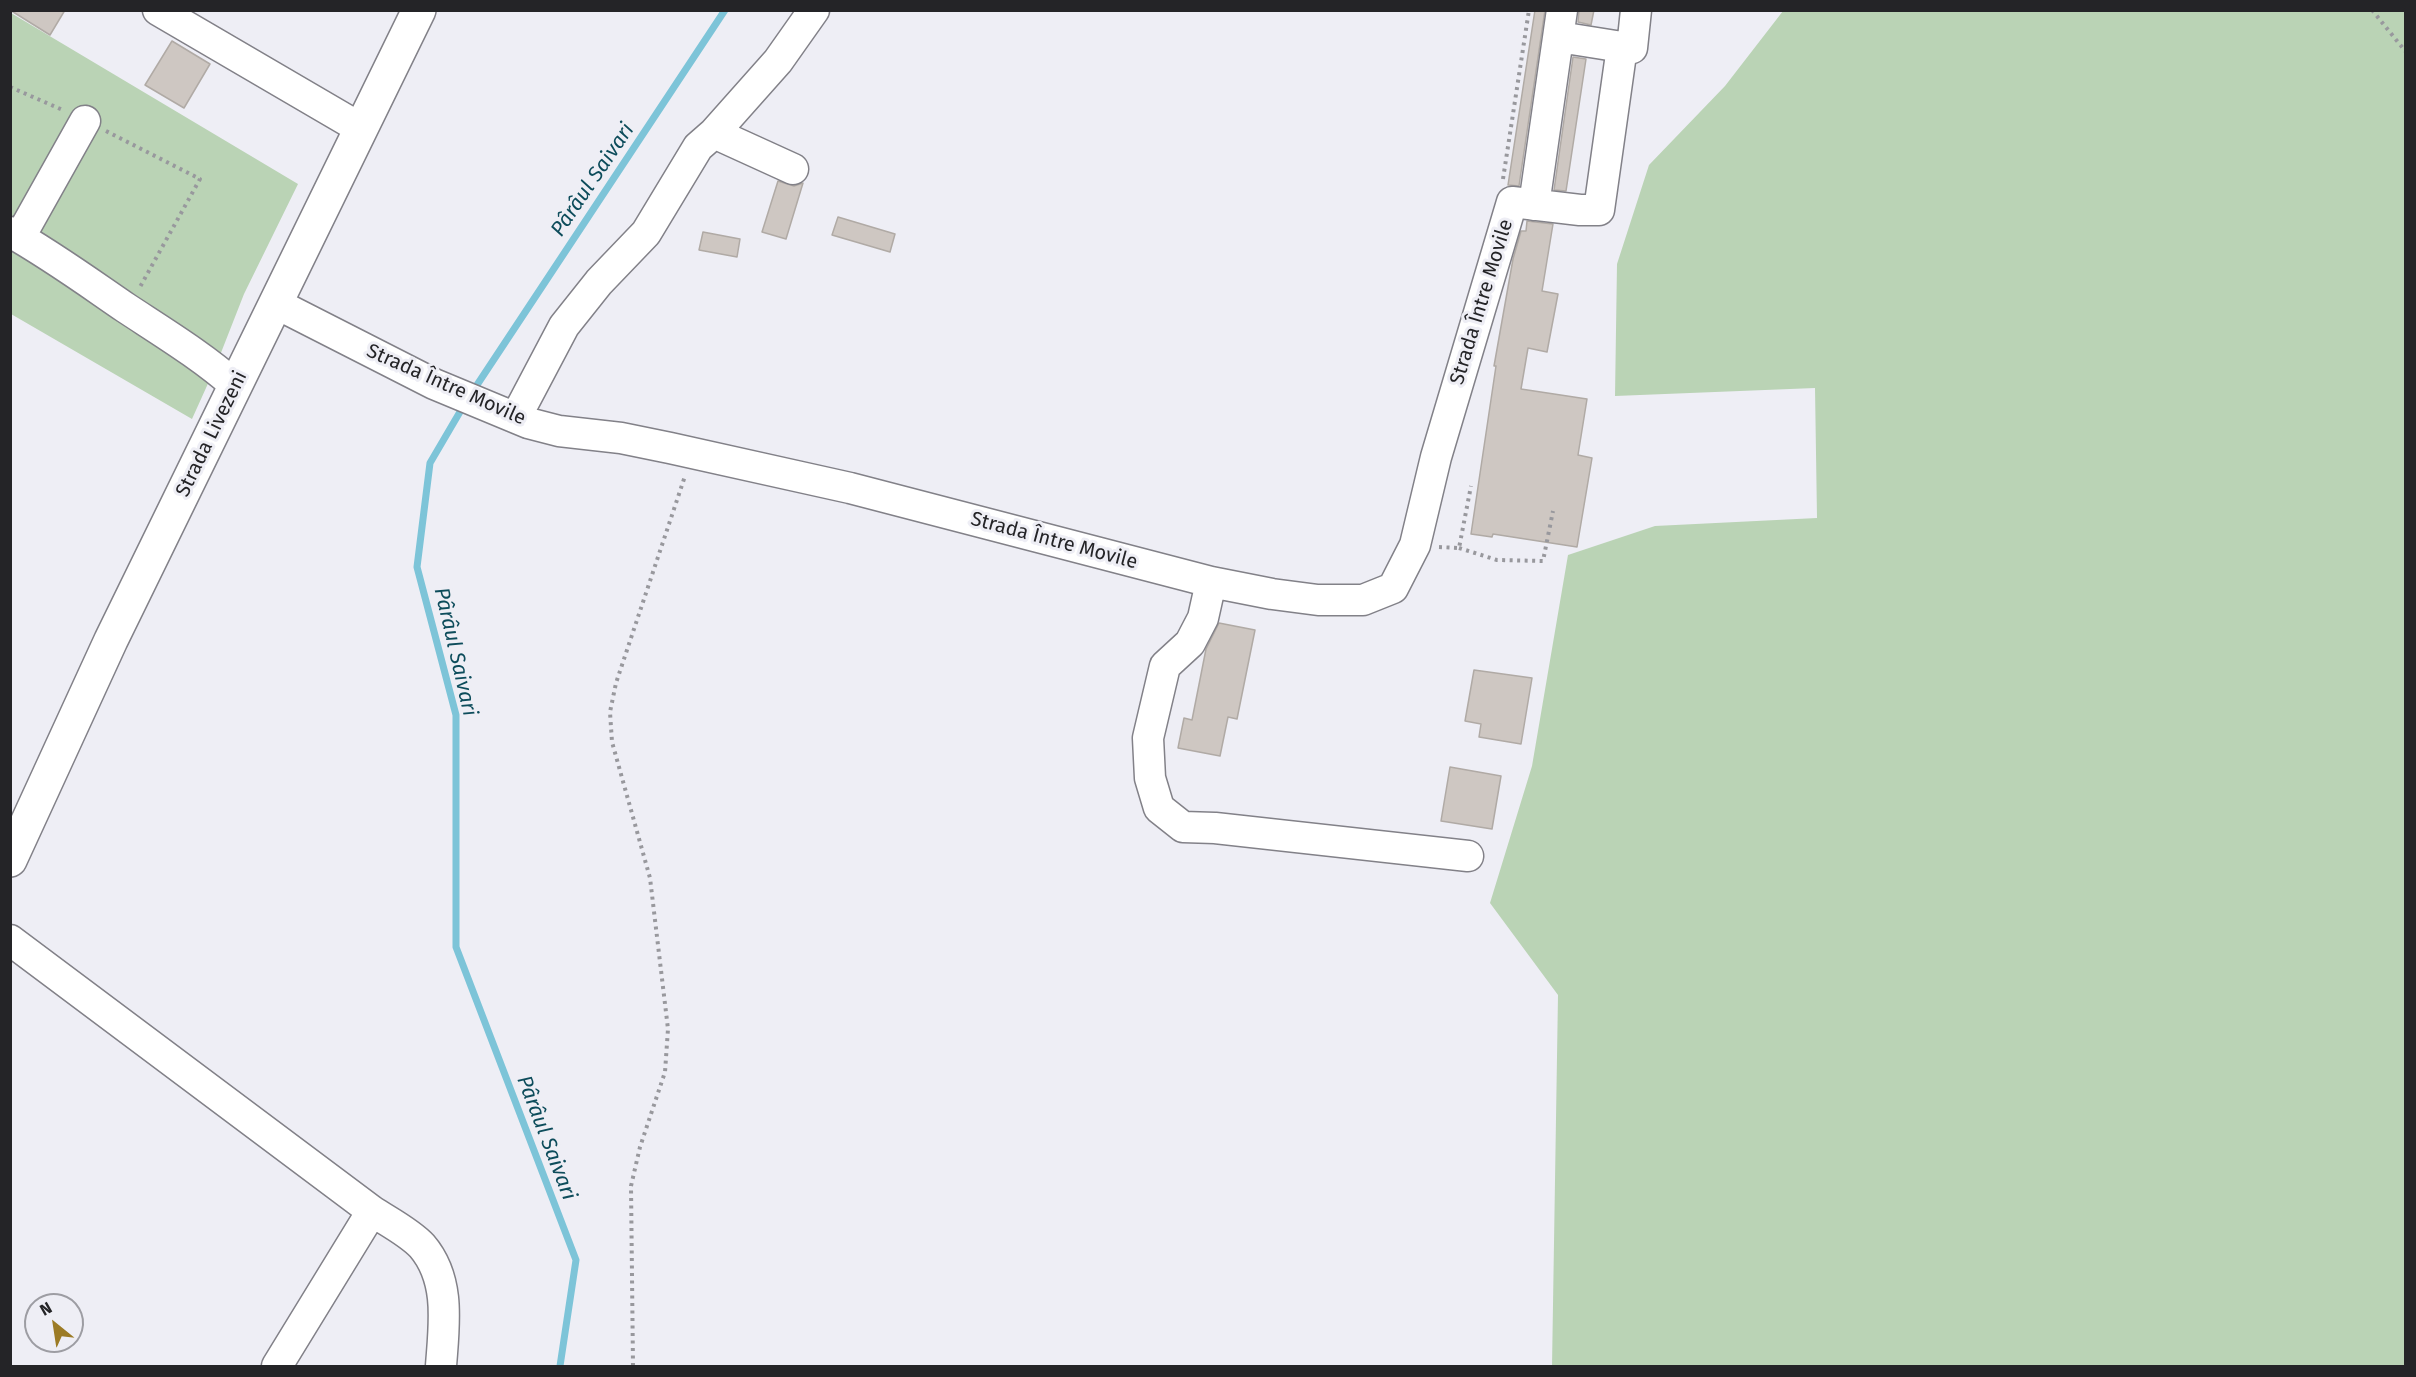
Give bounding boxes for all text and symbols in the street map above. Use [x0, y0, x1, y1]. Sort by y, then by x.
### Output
water label: Pârâul Saivari [546, 119, 640, 241]
street label: Strada Între Movile [1445, 216, 1519, 388]
street label: Strada Între Movile [363, 339, 529, 431]
street label: Strada Livezeni [171, 367, 253, 501]
street label: Strada Între Movile [968, 507, 1140, 575]
water label: Pârâul Saivari [428, 585, 482, 719]
water label: Pârâul Saivari [511, 1072, 581, 1204]
north arrow [24, 1293, 84, 1353]
text: N [36, 1298, 55, 1320]

